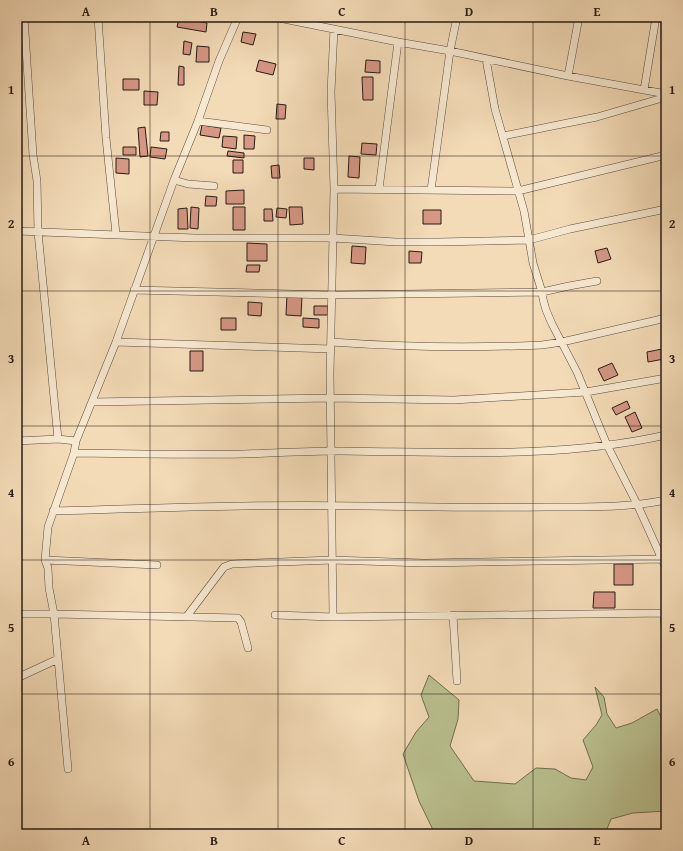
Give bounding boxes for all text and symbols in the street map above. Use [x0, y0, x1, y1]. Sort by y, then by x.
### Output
text: A [82, 2, 91, 21]
text: B [210, 2, 218, 21]
text: C [338, 2, 346, 21]
text: D [465, 2, 473, 21]
text: E [594, 2, 601, 21]
text: 1 [8, 80, 14, 99]
text: 1 [669, 80, 675, 99]
text: 2 [8, 214, 15, 233]
text: 2 [669, 214, 676, 233]
text: 3 [8, 349, 14, 368]
text: 3 [669, 349, 675, 368]
text: 4 [8, 483, 15, 502]
text: 4 [669, 483, 676, 502]
text: 5 [8, 618, 15, 637]
text: 5 [669, 618, 676, 637]
text: 6 [8, 752, 15, 771]
text: 6 [669, 752, 676, 771]
text: A [82, 831, 91, 850]
text: B [210, 831, 218, 850]
text: C [338, 831, 346, 850]
text: D [465, 831, 473, 850]
text: E [594, 831, 601, 850]

